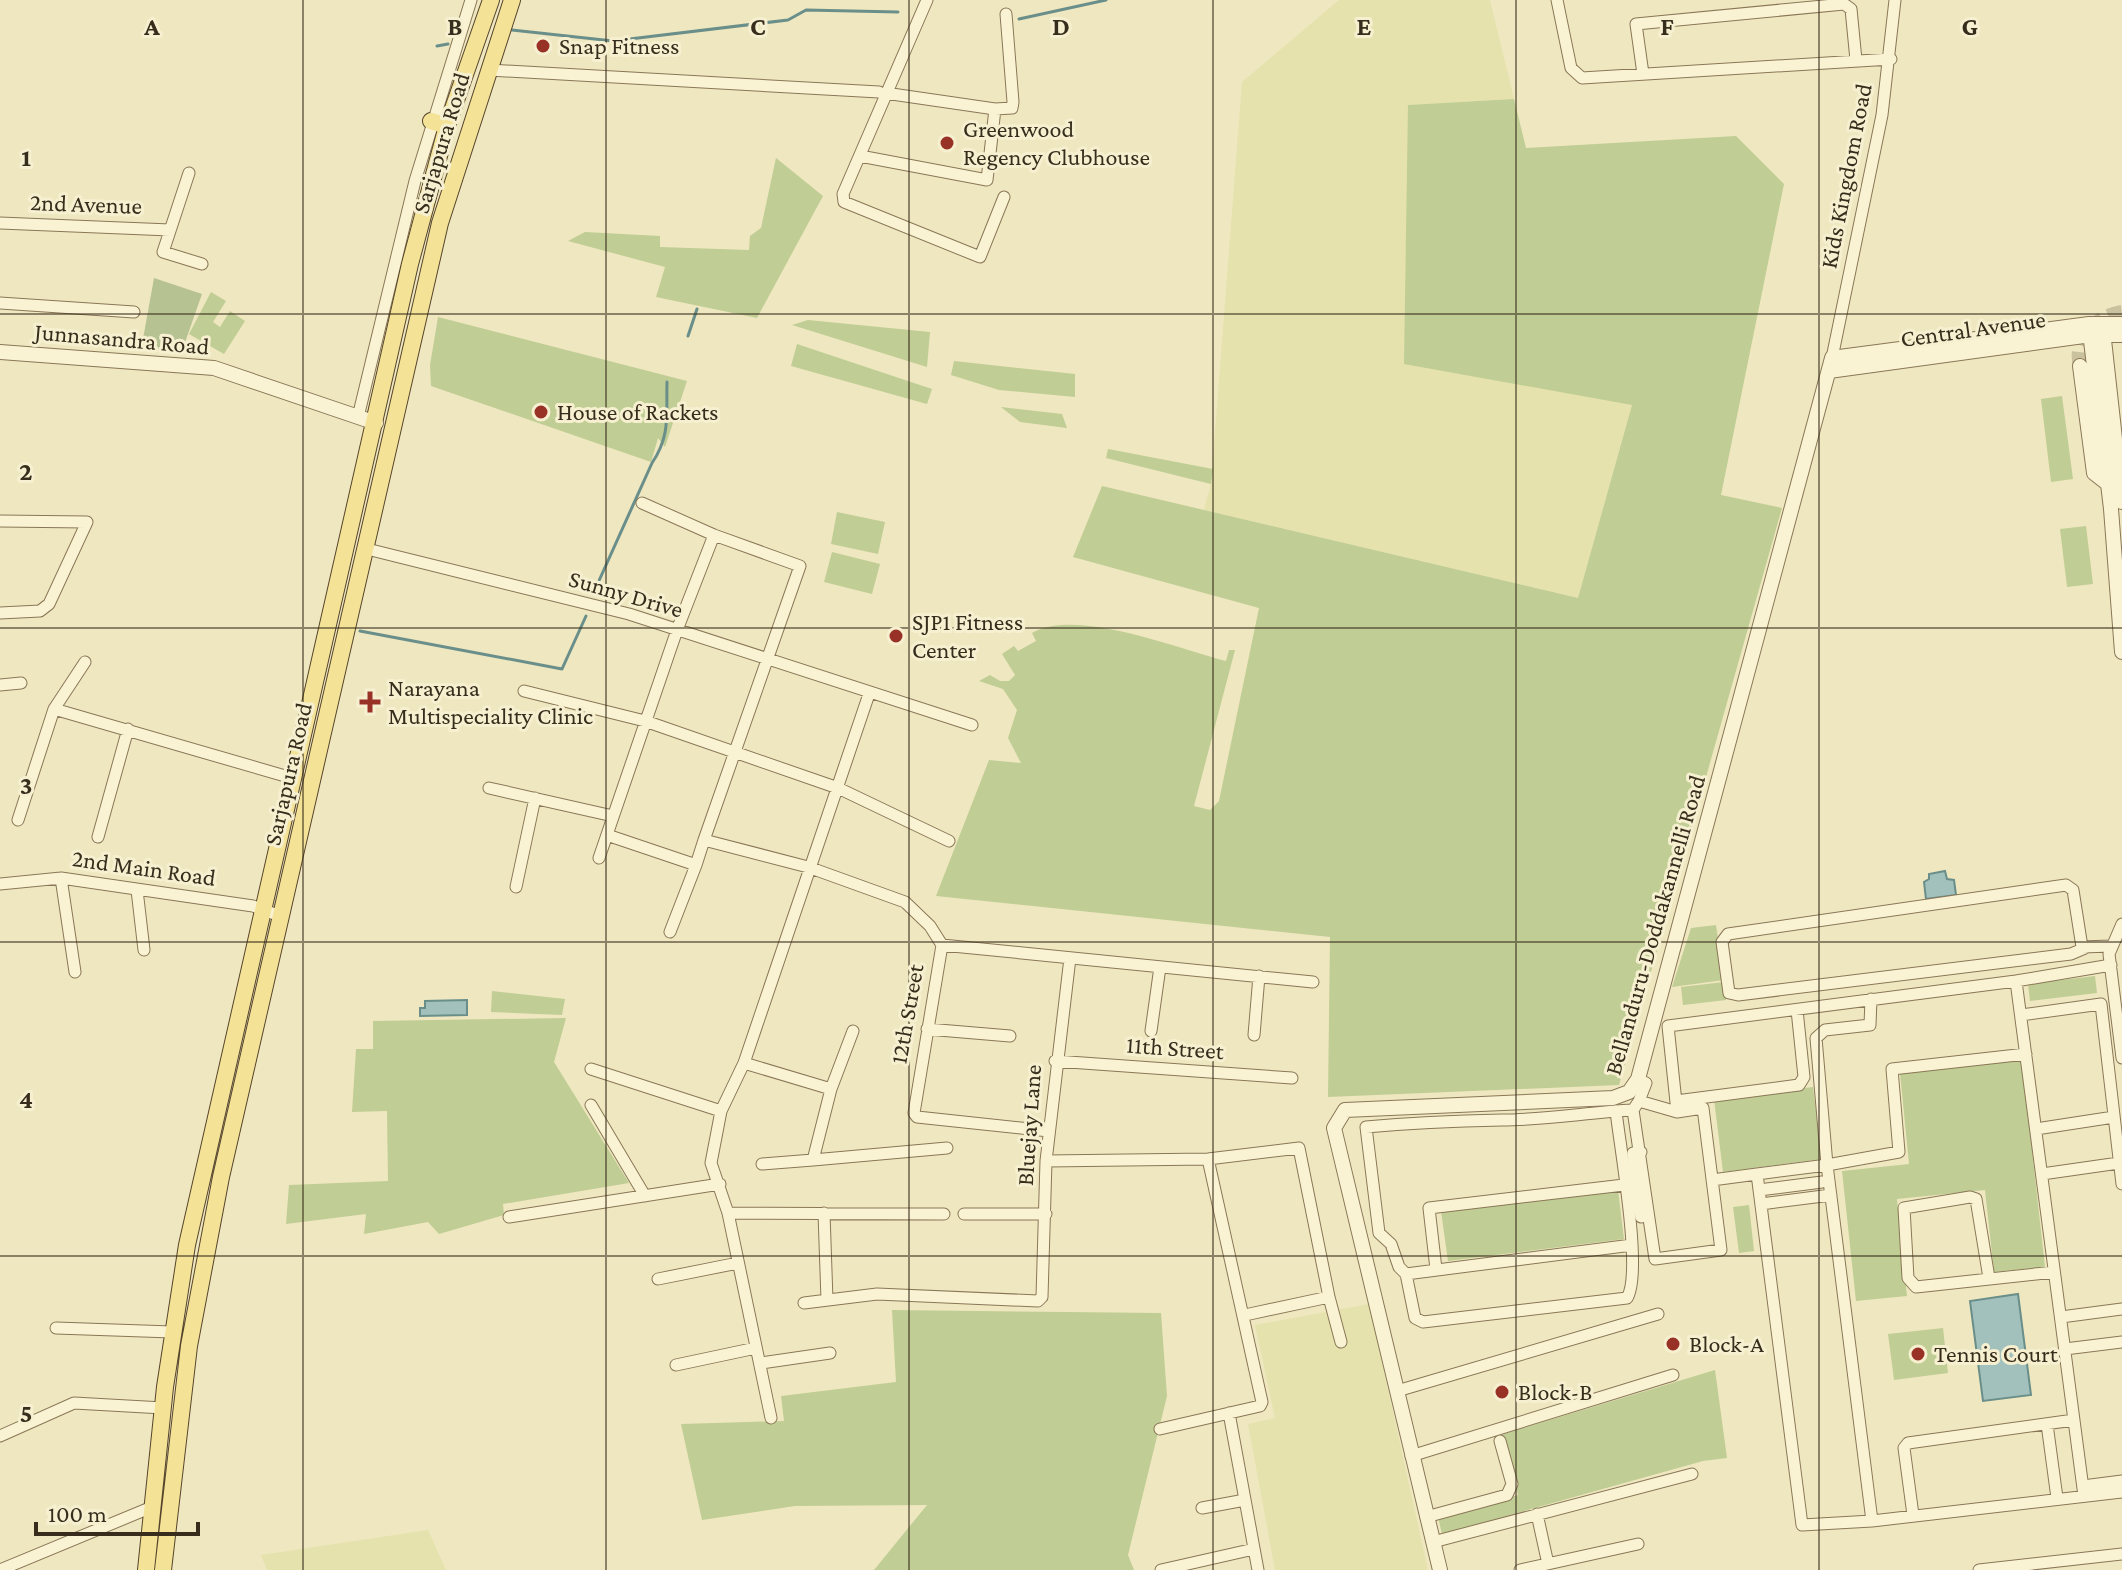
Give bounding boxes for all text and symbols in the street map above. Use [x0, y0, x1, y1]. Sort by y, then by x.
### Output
text: A [143, 12, 160, 41]
text: B [447, 12, 463, 41]
text: C [750, 12, 766, 41]
text: D [1052, 12, 1070, 41]
text: E [1357, 12, 1372, 41]
text: F [1660, 12, 1674, 41]
text: G [1962, 12, 1978, 41]
place label: Snap Fitness [559, 32, 680, 59]
marker: Snap Fitness [534, 37, 552, 55]
street label: Sarjapura Road [406, 69, 475, 216]
street label: Kids Kingdom Road [1814, 81, 1877, 271]
place label: Greenwood Regency Clubhouse [963, 115, 1150, 170]
marker: Greenwood Regency Clubhouse [938, 134, 956, 152]
text: 1 [21, 143, 31, 172]
street label: 2nd Avenue [30, 188, 143, 219]
street label: Central Avenue [1899, 305, 2047, 352]
street label: Junnasandra Road [32, 317, 211, 360]
place label: House of Rackets [557, 398, 718, 425]
marker: House of Rackets [532, 403, 550, 421]
text: 2 [19, 457, 33, 486]
street label: Sunny Drive [566, 564, 686, 623]
place label: SJP1 Fitness Center [912, 608, 1023, 663]
marker: SJP1 Fitness Center [887, 627, 905, 645]
place label: Narayana Multispeciality Clinic [388, 674, 593, 729]
marker: Narayana Multispeciality Clinic [359, 691, 381, 713]
street label: Sarjapura Road [258, 700, 317, 848]
text: 3 [20, 771, 32, 800]
street label: Bellanduru-Doddakannelli Road [1599, 771, 1710, 1078]
street label: 2nd Main Road [70, 844, 218, 891]
street label: 12th Street [884, 961, 929, 1066]
street label: 11th Street [1125, 1031, 1226, 1064]
street label: Bluejay Lane [1011, 1063, 1046, 1187]
text: 4 [19, 1085, 33, 1114]
place label: Block-A [1689, 1330, 1764, 1357]
marker: Block-A [1664, 1335, 1682, 1353]
place label: Tennis Court [1934, 1340, 2059, 1367]
marker: Tennis Court [1909, 1345, 1927, 1363]
place label: Block-B [1518, 1378, 1592, 1405]
marker: Block-B [1493, 1383, 1511, 1401]
text: 5 [20, 1399, 32, 1428]
scale bar [36, 1486, 198, 1536]
text: 100 m [48, 1500, 107, 1527]

